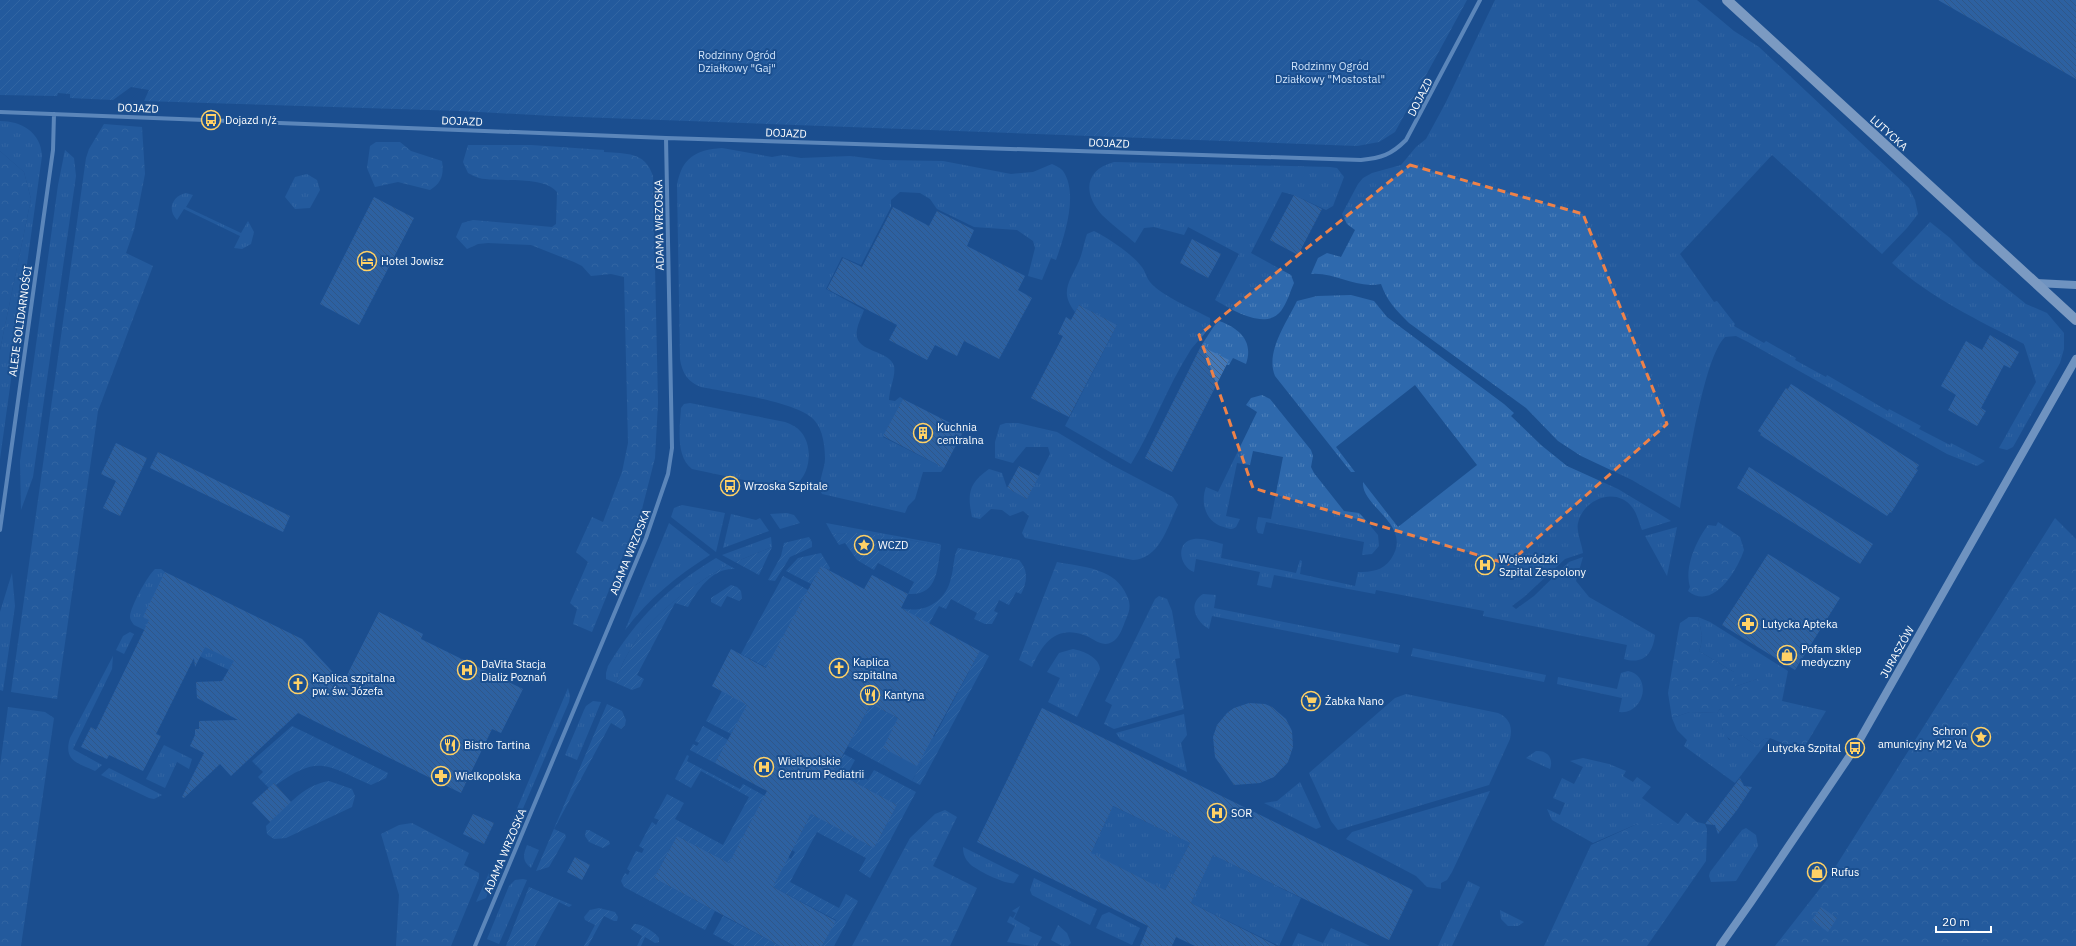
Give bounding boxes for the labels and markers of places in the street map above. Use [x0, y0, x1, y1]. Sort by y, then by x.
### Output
bus stop icon: Dojazd n/ż [200, 109, 222, 131]
place label: Dojazd n/ż [225, 113, 277, 127]
hotel icon: Hotel Jowisz [356, 250, 378, 272]
place label: Hotel Jowisz [381, 254, 444, 268]
place label: Kuchnia centralna [937, 420, 984, 447]
building icon: Kuchnia centralna [912, 422, 934, 444]
bus stop icon: Wrzoska Szpitale [719, 475, 741, 497]
place label: Wrzoska Szpitale [744, 479, 828, 493]
place icon: WCZD [853, 534, 875, 556]
place label: WCZD [878, 538, 908, 552]
place label: Wojewódzki Szpital Zespolony [1499, 552, 1587, 579]
hospital icon: Wojewódzki Szpital Zespolony [1474, 554, 1496, 576]
pharmacy icon: Lutycka Apteka [1737, 613, 1759, 635]
place label: Lutycka Apteka [1762, 617, 1838, 631]
place label: Pofam sklep medyczny [1801, 642, 1862, 669]
shop icon: Pofam sklep medyczny [1776, 644, 1798, 666]
place label: Kaplica szpitalna [853, 655, 897, 682]
place label: DaVita Stacja Dializ Poznań [481, 657, 546, 684]
church icon: Kaplica szpitalna [828, 657, 850, 679]
hospital icon: DaVita Stacja Dializ Poznań [456, 659, 478, 681]
place label: Kaplica szpitalna pw. św. Józefa [312, 671, 395, 698]
church icon: Kaplica szpitalna pw. św. Józefa [287, 673, 309, 695]
restaurant icon: Kantyna [859, 684, 881, 706]
place label: Kantyna [884, 688, 925, 702]
supermarket icon: Żabka Nano [1300, 690, 1322, 712]
place label: Żabka Nano [1325, 694, 1384, 708]
place label: Schron amunicyjny M2 Va [1878, 724, 1967, 751]
place icon: Schron amunicyjny M2 Va [1970, 726, 1992, 748]
restaurant icon: Bistro Tartina [439, 734, 461, 756]
bus stop icon: Lutycka Szpital [1844, 737, 1866, 759]
place label: Bistro Tartina [464, 738, 530, 752]
place label: Lutycka Szpital [1767, 741, 1841, 755]
place label: Wielkpolskie Centrum Pediatrii [778, 754, 864, 781]
hospital icon: Wielkpolskie Centrum Pediatrii [753, 756, 775, 778]
pharmacy icon: Wielkopolska [430, 765, 452, 787]
place label: Wielkopolska [455, 769, 521, 783]
hospital icon: SOR [1206, 802, 1228, 824]
place label: SOR [1231, 806, 1252, 820]
shop icon: Rufus [1806, 861, 1828, 883]
place label: Rufus [1831, 865, 1859, 879]

